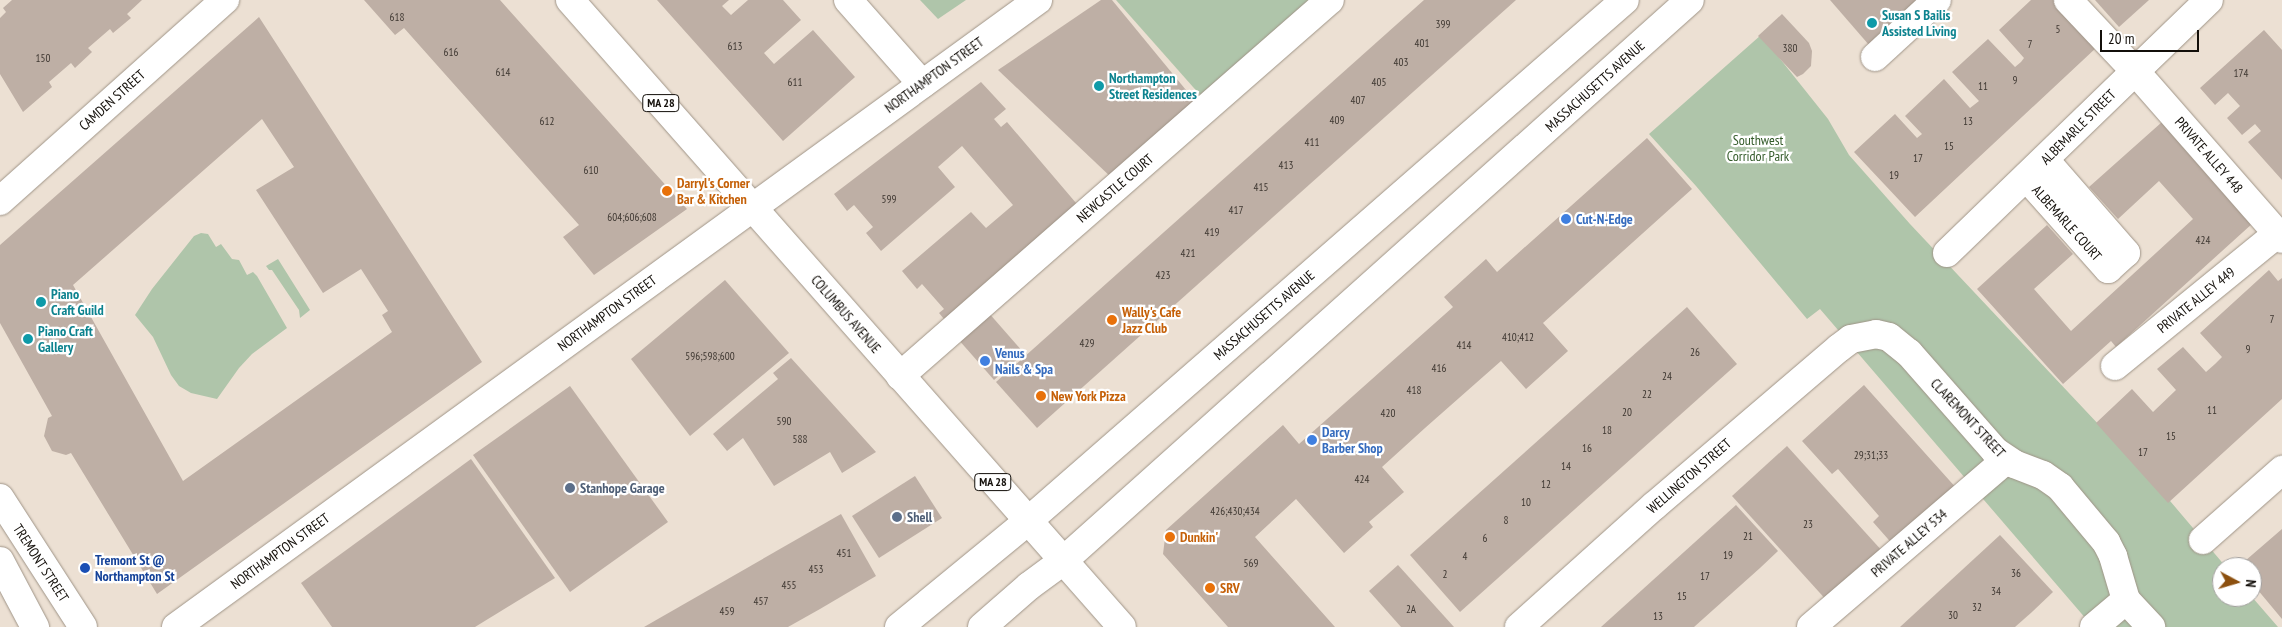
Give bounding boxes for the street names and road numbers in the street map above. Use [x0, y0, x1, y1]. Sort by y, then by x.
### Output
street label: NORTHAMPTON STREET [881, 34, 987, 116]
street label: MASSACHUSETTS AVENUE [1542, 37, 1648, 135]
street label: CAMDEN STREET [76, 66, 148, 134]
street label: ALBEMARLE STREET [2037, 86, 2119, 168]
road number: MA 28 [641, 94, 681, 112]
street label: PRIVATE ALLEY 448 [2171, 113, 2247, 197]
street label: NEWCASTLE COURT [1073, 150, 1157, 226]
street label: ALBEMARLE COURT [2029, 182, 2105, 264]
street label: PRIVATE ALLEY 449 [2153, 263, 2239, 337]
street label: MASSACHUSETTS AVENUE [1210, 267, 1318, 363]
street label: COLUMBUS AVENUE [807, 271, 885, 357]
street label: NORTHAMPTON STREET [554, 272, 660, 354]
street label: CLAREMONT STREET [1927, 375, 2009, 461]
street label: WELLINGTON STREET [1644, 435, 1734, 517]
road number: MA 28 [973, 472, 1013, 492]
street label: PRIVATE ALLEY 534 [1867, 505, 1951, 581]
street label: NORTHAMPTON STREET [227, 510, 333, 592]
street label: TREMONT STREET [10, 521, 72, 605]

